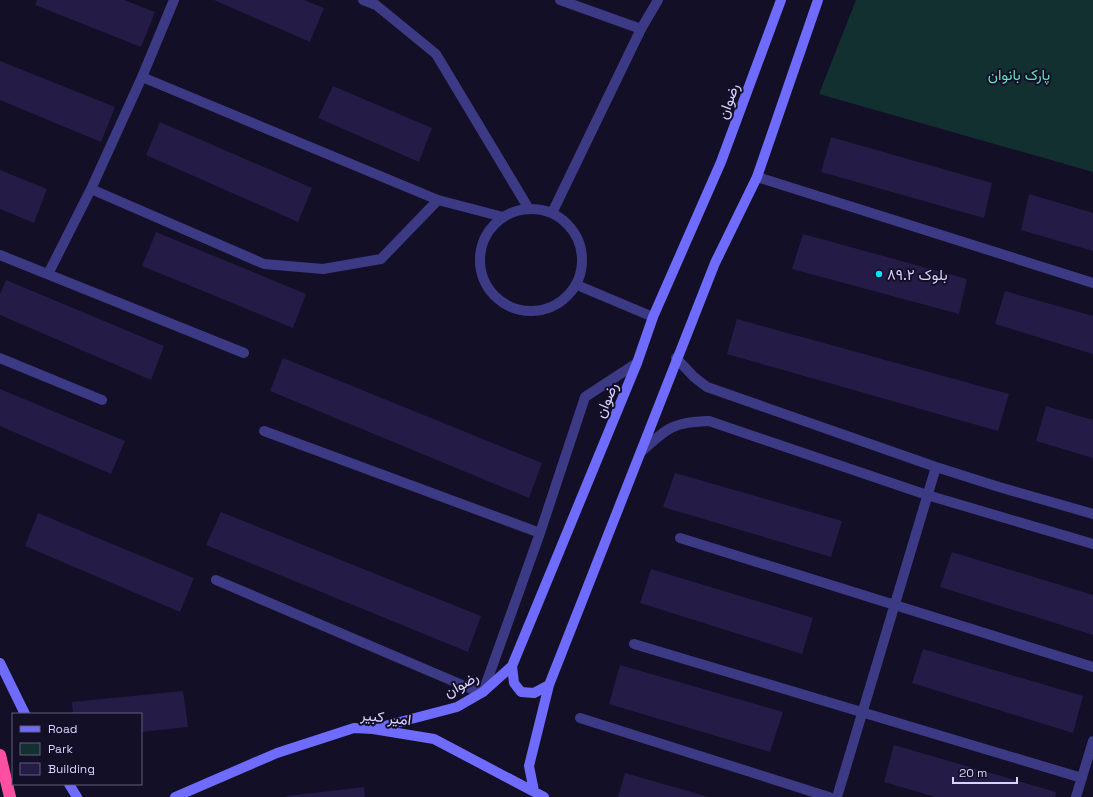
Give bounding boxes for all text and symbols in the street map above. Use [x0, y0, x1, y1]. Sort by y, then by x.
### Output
park label: پارک بانوان [988, 65, 1050, 85]
street label: رضوان [713, 80, 743, 122]
place label: بلوک ۸۹.۲ [887, 265, 948, 284]
marker: بلوک ۸۹.۲ [874, 269, 884, 279]
street label: رضوان [590, 379, 622, 421]
street label: رضوان [440, 667, 482, 701]
street label: امیر کبیر [359, 705, 412, 729]
legend [12, 713, 142, 785]
text: Road [48, 721, 77, 737]
text: Park [48, 741, 73, 757]
scale bar [953, 759, 1017, 785]
text: Building [48, 761, 95, 777]
text: 20 m [959, 765, 987, 781]

